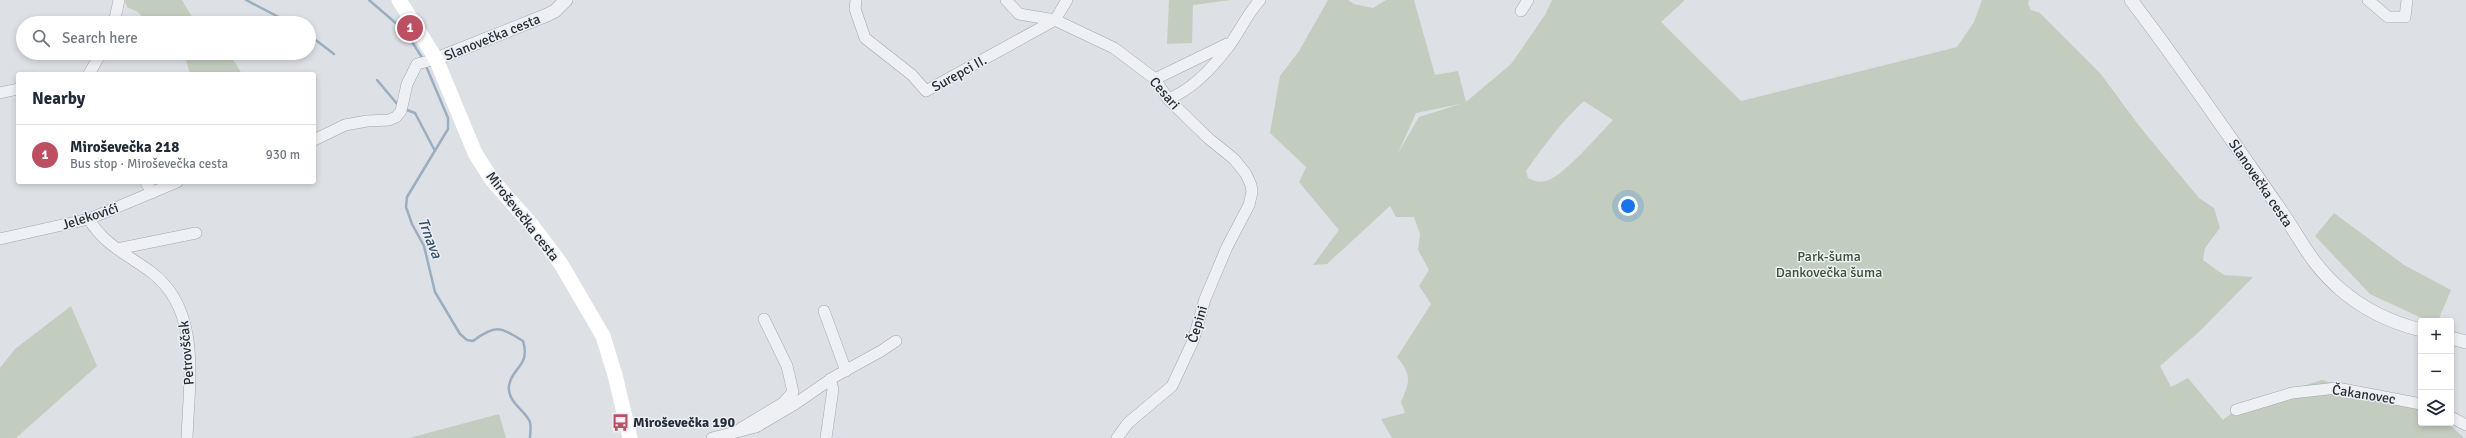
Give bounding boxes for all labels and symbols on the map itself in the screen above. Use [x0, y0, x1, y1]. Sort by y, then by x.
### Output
street label: Slanovečka cesta [442, 10, 543, 65]
pin: 1 [397, 13, 423, 43]
street label: Surepci II. [929, 51, 990, 95]
street label: Cesari [1146, 73, 1183, 113]
street label: Slanovečka cesta [2225, 136, 2296, 230]
street label: Miroševečka cesta [482, 168, 563, 264]
your location [1618, 196, 1638, 216]
street label: Jelekovići [60, 199, 121, 234]
water label: Trnava [414, 215, 446, 261]
park label: Park-šuma Dankovečka šuma [1776, 248, 1882, 281]
street label: Čepini [1184, 303, 1211, 345]
street label: Petrovščak [175, 320, 198, 386]
street label: Čakanovec [2331, 381, 2397, 408]
bus stop icon: Miroševečka 190 [610, 412, 630, 432]
place label: Miroševečka 190 [633, 414, 735, 431]

